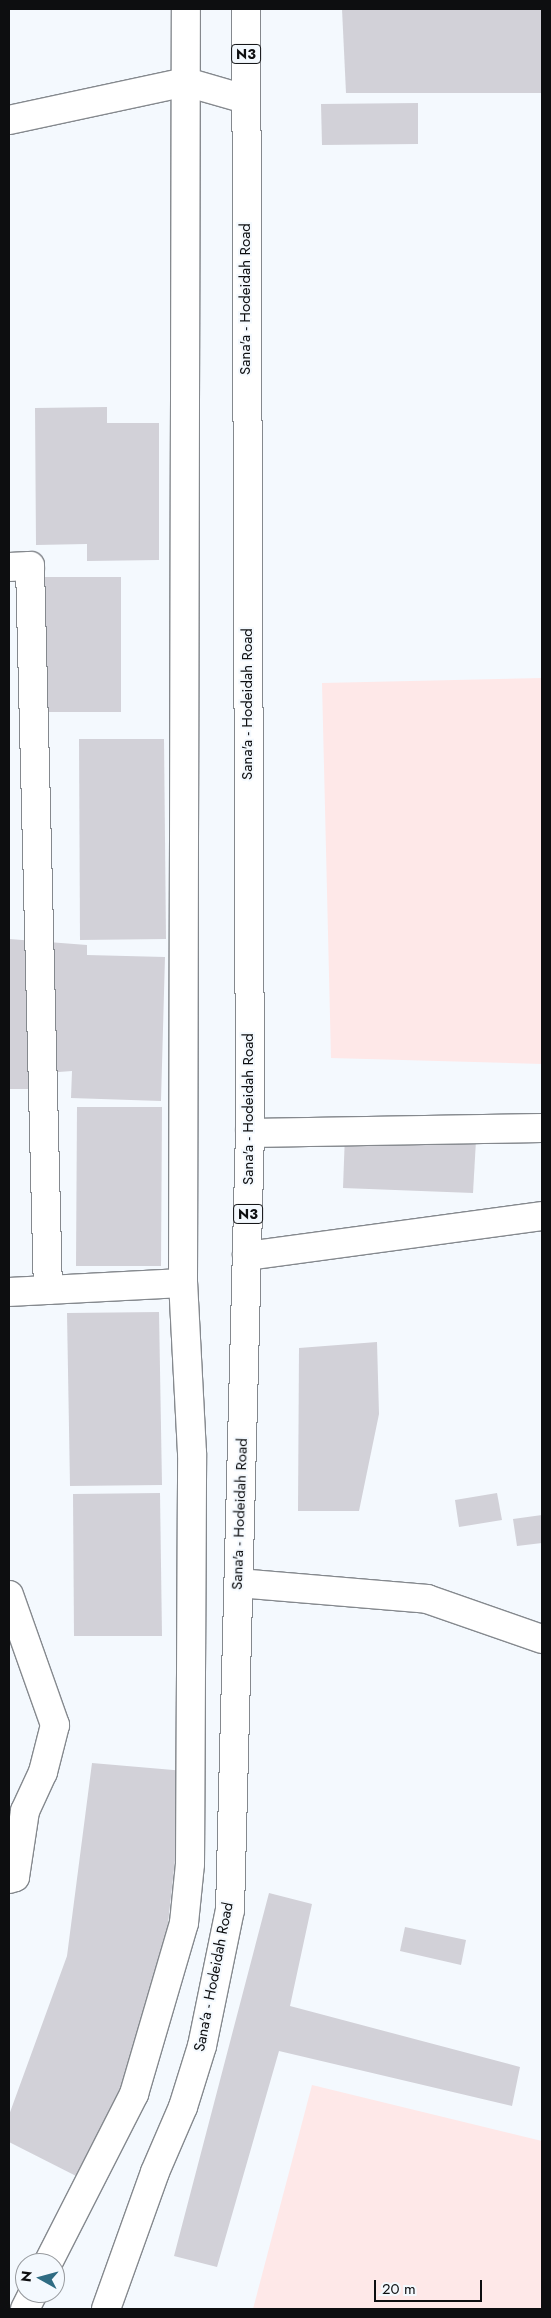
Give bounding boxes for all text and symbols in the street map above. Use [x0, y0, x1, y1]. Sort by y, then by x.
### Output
road number: N3 [231, 42, 261, 66]
street label: Sana'a - Hodeidah Road [237, 223, 255, 375]
street label: Sana'a - Hodeidah Road [239, 628, 257, 780]
street label: Sana'a - Hodeidah Road [240, 1033, 258, 1185]
road number: N3 [233, 1202, 263, 1226]
street label: Sana'a - Hodeidah Road [228, 1438, 252, 1590]
street label: Sana'a - Hodeidah Road [191, 1901, 237, 2053]
north arrow [15, 2253, 65, 2303]
text: N [16, 2270, 37, 2283]
scale bar [376, 2270, 484, 2302]
text: 20 m [382, 2278, 416, 2300]

